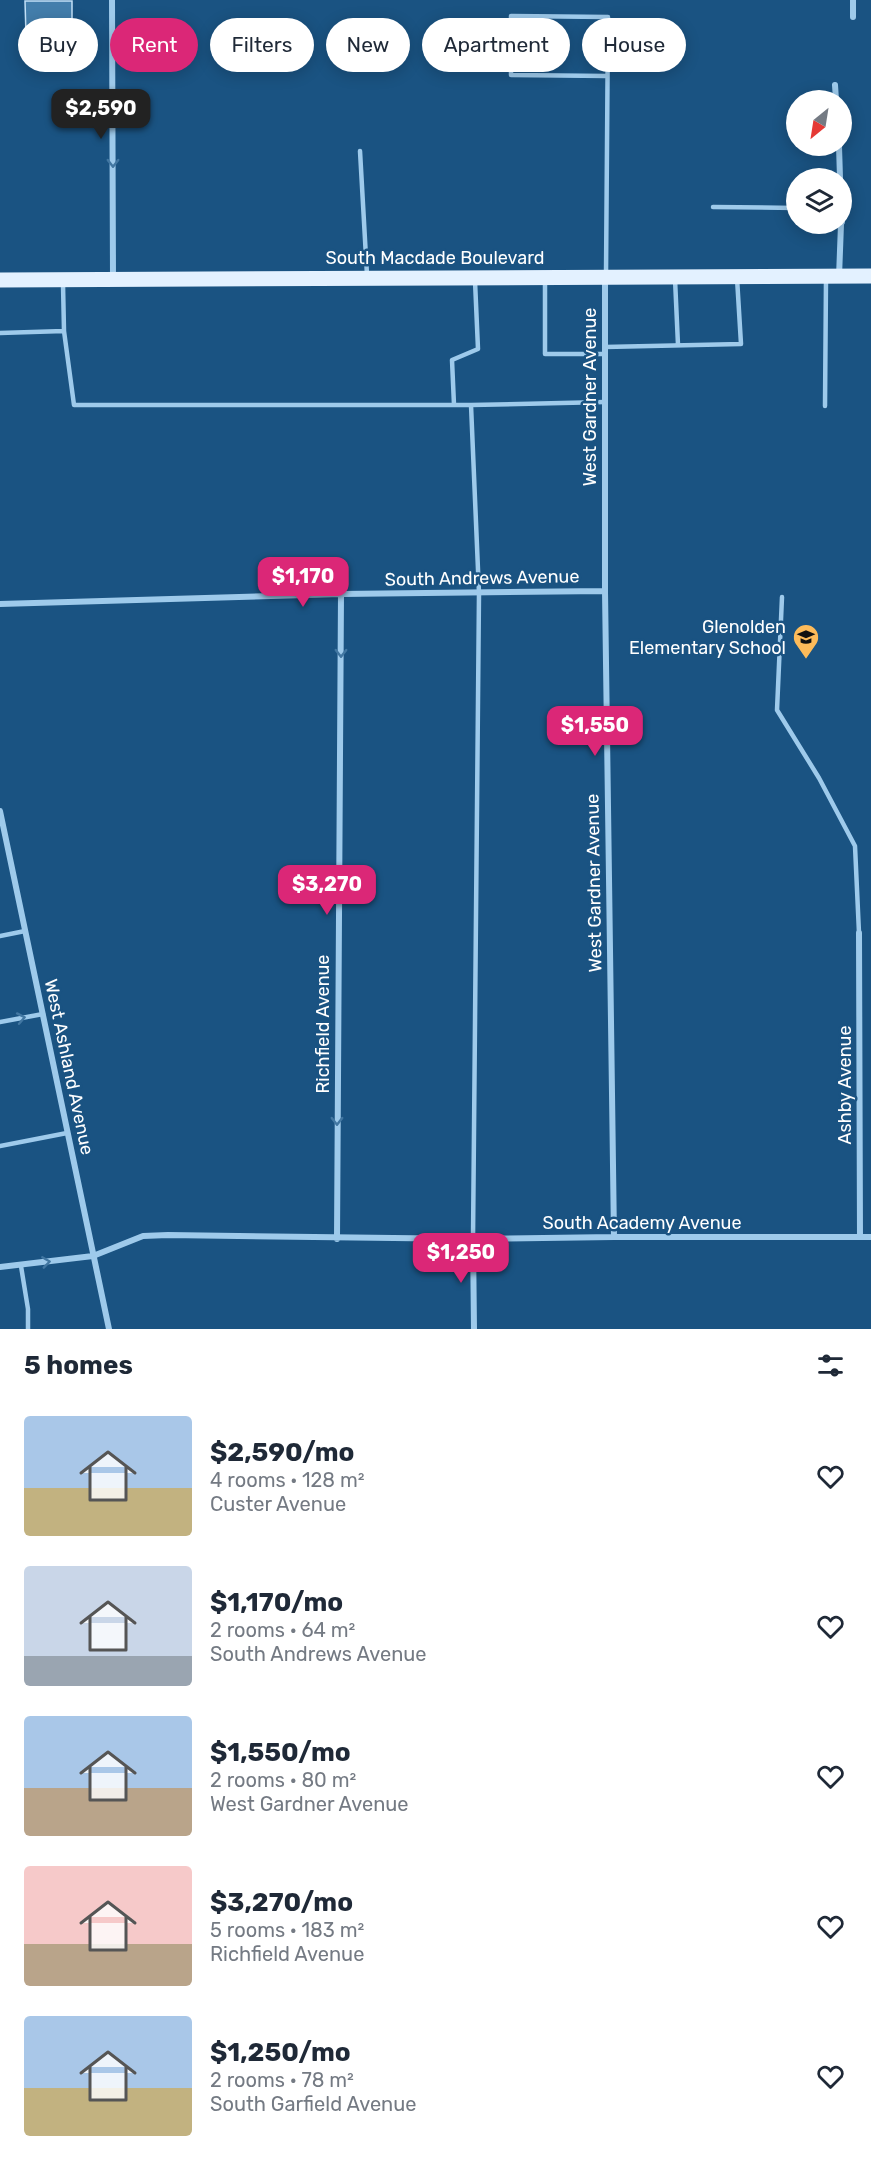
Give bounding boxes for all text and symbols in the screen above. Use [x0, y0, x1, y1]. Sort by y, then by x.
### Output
chip: Buy [18, 18, 98, 72]
chip: Rent [110, 18, 198, 72]
chip: Filters [210, 18, 314, 72]
chip: New [326, 18, 410, 72]
chip: Apartment [422, 18, 570, 72]
chip: House [582, 18, 686, 72]
pin: $2,590 [52, 89, 150, 140]
north arrow [786, 90, 852, 156]
map controls [786, 90, 852, 234]
text: $2,590 [65, 96, 137, 120]
one-way arrow [107, 159, 119, 168]
button: layers [786, 168, 852, 234]
street label: South Macdade Boulevard [325, 247, 545, 269]
street label: West Gardner Avenue [579, 308, 601, 486]
pin: $1,170 [254, 557, 352, 608]
text: $1,170 [272, 564, 334, 588]
street label: South Andrews Avenue [384, 565, 580, 591]
place label: Glenolden Elementary School [629, 616, 786, 659]
school or university icon: Glenolden Elementary School [791, 622, 821, 660]
one-way arrow [334, 648, 347, 657]
pin: $1,550 [546, 706, 644, 757]
text: $1,550 [561, 713, 629, 737]
street label: West Gardner Avenue [581, 793, 607, 973]
pin: $3,270 [278, 865, 376, 916]
text: $3,270 [292, 872, 362, 896]
street label: Richfield Avenue [312, 955, 334, 1093]
street label: West Ashland Avenue [40, 977, 98, 1157]
one-way arrow [16, 1012, 26, 1025]
street label: Ashby Avenue [834, 1026, 856, 1145]
one-way arrow [331, 1116, 344, 1125]
street label: South Academy Avenue [542, 1212, 742, 1234]
pin: $1,250 [412, 1233, 510, 1284]
text: $1,250 [427, 1240, 495, 1264]
one-way arrow [42, 1257, 51, 1269]
icon: filters [814, 1349, 847, 1382]
text: 5 homes [24, 1350, 133, 1381]
text: $2,590/mo [210, 1437, 354, 1468]
icon: home [72, 1440, 144, 1512]
icon: heart [814, 1460, 847, 1493]
text: 4 rooms · 128 m² [210, 1468, 365, 1492]
text: Custer Avenue [210, 1492, 346, 1516]
text: $1,170/mo [210, 1587, 343, 1618]
icon: home [72, 1590, 144, 1662]
icon: heart [814, 1610, 847, 1643]
text: 2 rooms · 64 m² [210, 1618, 355, 1642]
text: South Andrews Avenue [210, 1642, 427, 1666]
text: $1,550/mo [210, 1737, 351, 1768]
icon: home [72, 1740, 144, 1812]
icon: heart [814, 1760, 847, 1793]
text: 2 rooms · 80 m² [210, 1768, 356, 1792]
text: West Gardner Avenue [210, 1792, 409, 1816]
text: $3,270/mo [210, 1887, 353, 1918]
icon: home [72, 1890, 144, 1962]
icon: heart [814, 1910, 847, 1943]
text: 5 rooms · 183 m² [210, 1918, 364, 1942]
text: Richfield Avenue [210, 1942, 364, 1966]
text: $1,250/mo [210, 2037, 351, 2068]
icon: home [72, 2040, 144, 2112]
icon: heart [814, 2060, 847, 2093]
text: 2 rooms · 78 m² [210, 2068, 354, 2092]
text: South Garfield Avenue [210, 2092, 416, 2116]

